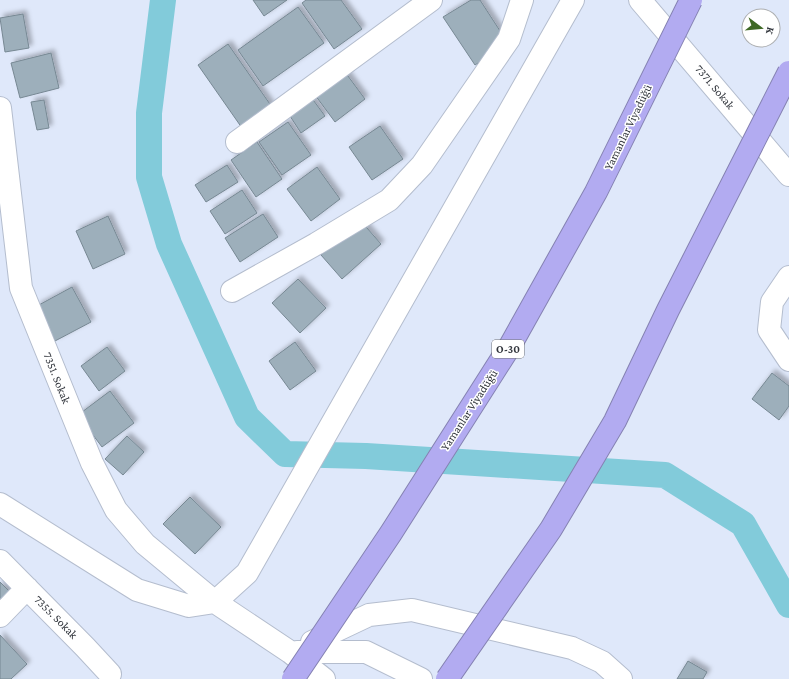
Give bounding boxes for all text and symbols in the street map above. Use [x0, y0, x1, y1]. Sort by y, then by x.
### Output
north arrow [741, 8, 781, 48]
text: K [764, 26, 777, 37]
street label: 7371. Sokak [692, 62, 738, 112]
street label: Yamanlar Viyadüğü [601, 81, 655, 172]
road number: O-30 [492, 340, 524, 358]
street label: 7351. Sokak [40, 350, 74, 406]
street label: Yamanlar Viyadüğü [438, 366, 501, 453]
street label: 7355. Sokak [31, 592, 81, 642]

